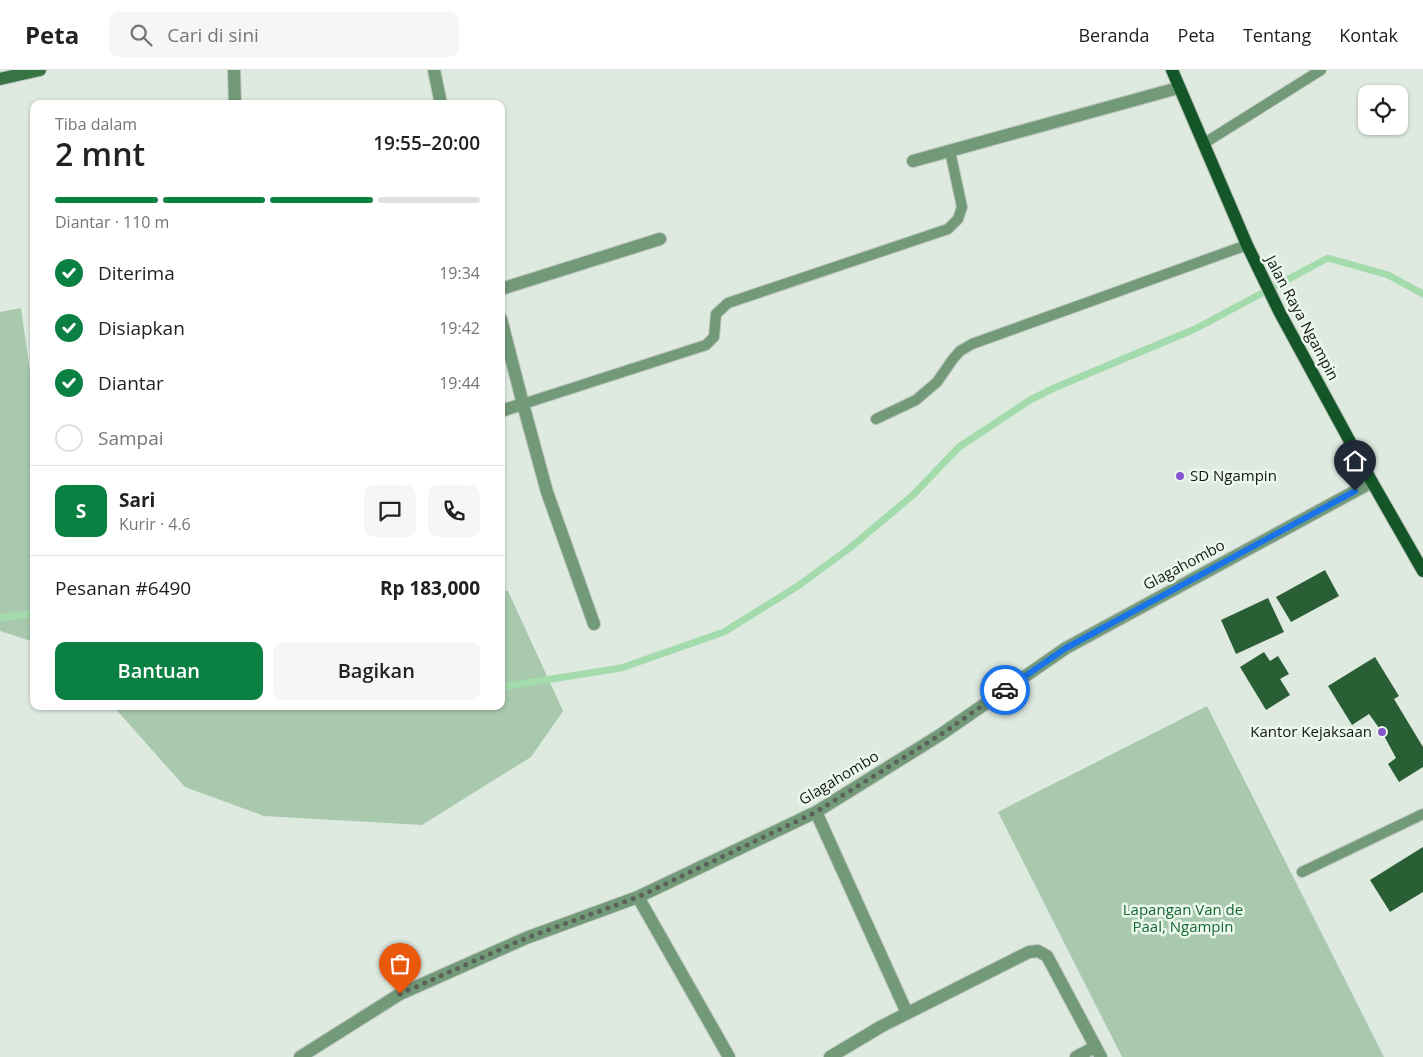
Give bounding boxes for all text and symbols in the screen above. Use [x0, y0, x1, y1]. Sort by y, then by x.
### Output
search box [109, 12, 459, 57]
text: Peta [25, 18, 79, 51]
icon: search [127, 21, 155, 49]
text: Cari di sini [167, 22, 259, 48]
text: Beranda [1078, 23, 1150, 47]
text: Peta [1178, 23, 1215, 47]
text: Tentang [1243, 23, 1311, 47]
text: Kontak [1339, 23, 1398, 47]
map controls [1358, 85, 1408, 135]
button: locate [1358, 85, 1408, 135]
text: Tiba dalam [55, 113, 137, 135]
text: 19:55–20:00 [373, 130, 480, 156]
text: 2 mnt [55, 132, 145, 175]
text: Diantar · 110 m [55, 211, 169, 233]
street label: Jalan Raya Ngampin [1261, 250, 1344, 383]
icon: check [55, 259, 83, 287]
text: Diterima [98, 260, 175, 286]
text: 19:34 [439, 262, 480, 284]
icon: check [55, 314, 83, 342]
text: Disiapkan [98, 315, 185, 341]
text: 19:42 [439, 317, 480, 339]
icon: check [55, 369, 83, 397]
text: Diantar [98, 370, 164, 396]
text: 19:44 [439, 372, 480, 394]
text: Sampai [98, 425, 164, 451]
pin [1334, 440, 1376, 491]
icon: home [1341, 447, 1369, 475]
place label: SD Ngampin [1190, 465, 1277, 485]
marker: SD Ngampin [1174, 470, 1186, 482]
button: chat [364, 485, 416, 537]
button: phone [428, 485, 480, 537]
text: Sari [119, 487, 155, 513]
text: S [76, 498, 86, 524]
text: Kurir · 4.6 [119, 513, 191, 535]
street label: Glagahombo [1139, 534, 1228, 594]
text: Pesanan #6490 [55, 575, 191, 601]
text: Rp 183,000 [380, 575, 480, 601]
button: Bantuan [55, 642, 263, 700]
button: Bagikan [273, 642, 480, 700]
courier [980, 665, 1030, 715]
icon: car [991, 676, 1019, 704]
place label: Kantor Kejaksaan [1250, 721, 1372, 741]
marker: Kantor Kejaksaan [1376, 726, 1388, 738]
street label: Glagahombo [795, 745, 882, 809]
park label: Lapangan Van de Paal, Ngampin [1123, 899, 1243, 936]
pin [379, 943, 421, 994]
icon: bag [386, 950, 414, 978]

